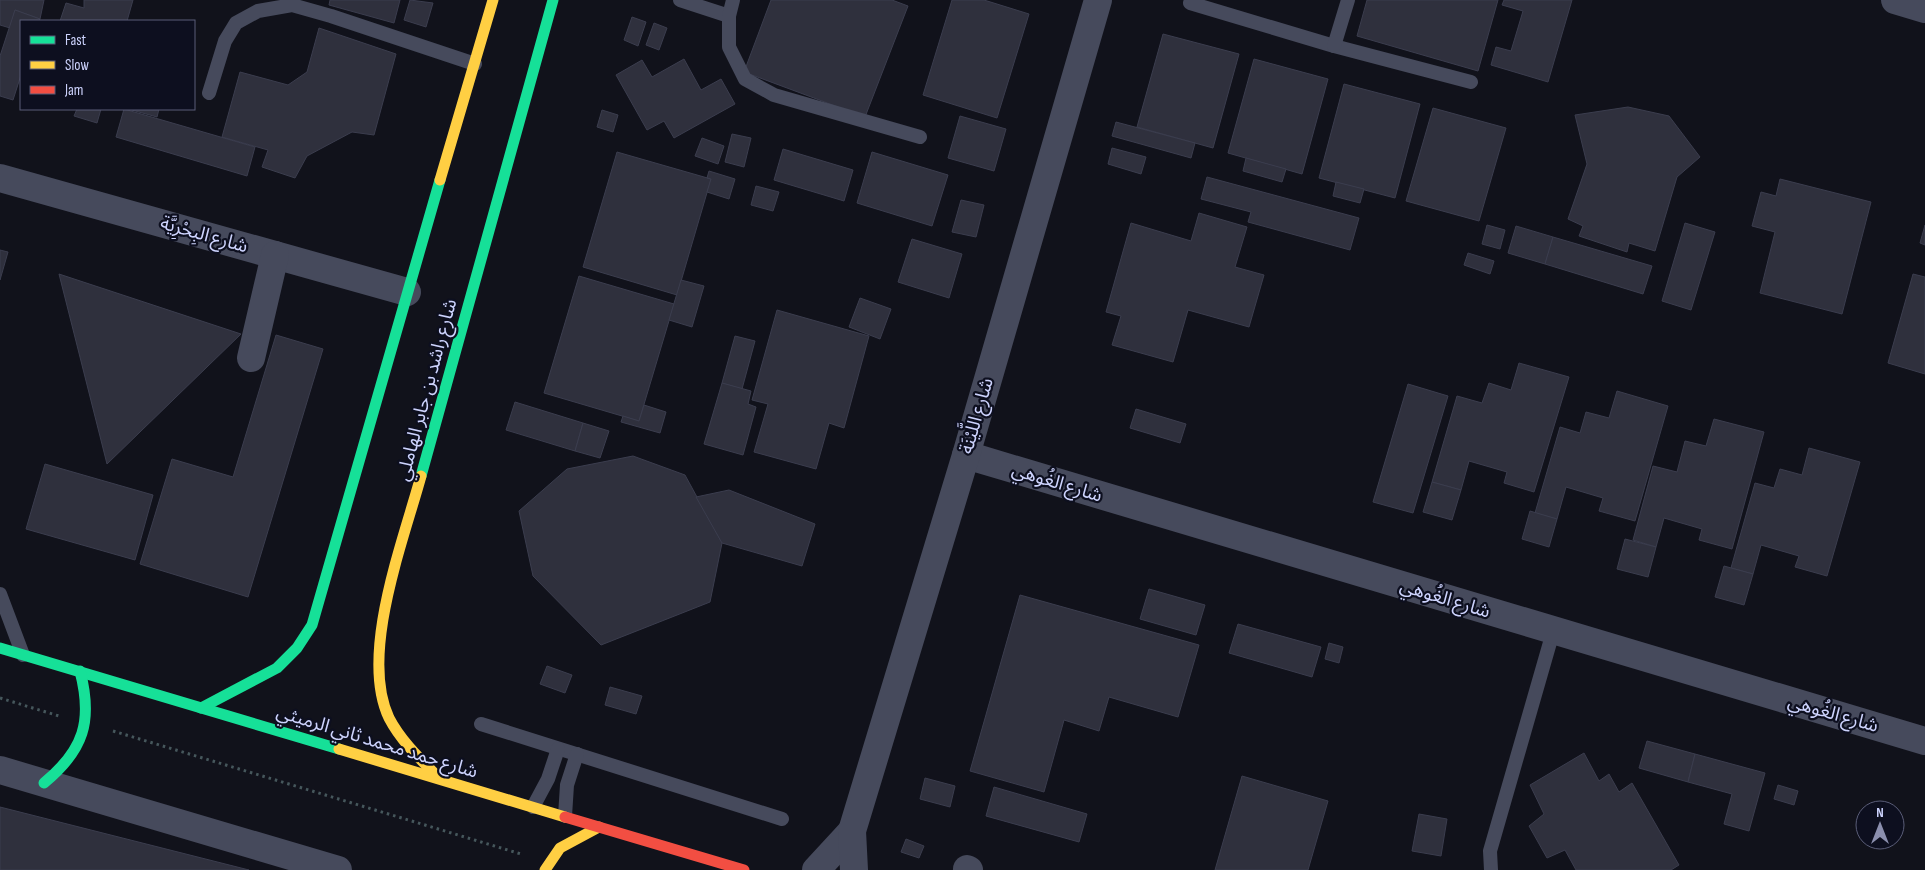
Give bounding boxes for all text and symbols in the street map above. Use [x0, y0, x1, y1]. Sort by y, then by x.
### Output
legend [20, 20, 195, 110]
text: Fast [65, 31, 87, 50]
text: Slow [65, 56, 89, 75]
text: Jam [64, 81, 83, 100]
street label: شارع البِحْرِيَّة [157, 212, 250, 261]
street label: شارع راشد بن جابر الهاملي [392, 296, 465, 484]
street label: شارع اللَّيْنَة [950, 374, 1000, 457]
street label: شارع الغُوهي [1008, 457, 1106, 510]
street label: شارع الغُوهي [1396, 573, 1494, 626]
street label: شارع الغُوهي [1784, 688, 1882, 740]
street label: شارع حمد محمد ثاني الرميثي [273, 700, 480, 786]
north arrow [1855, 800, 1905, 850]
text: N [1876, 804, 1884, 821]

